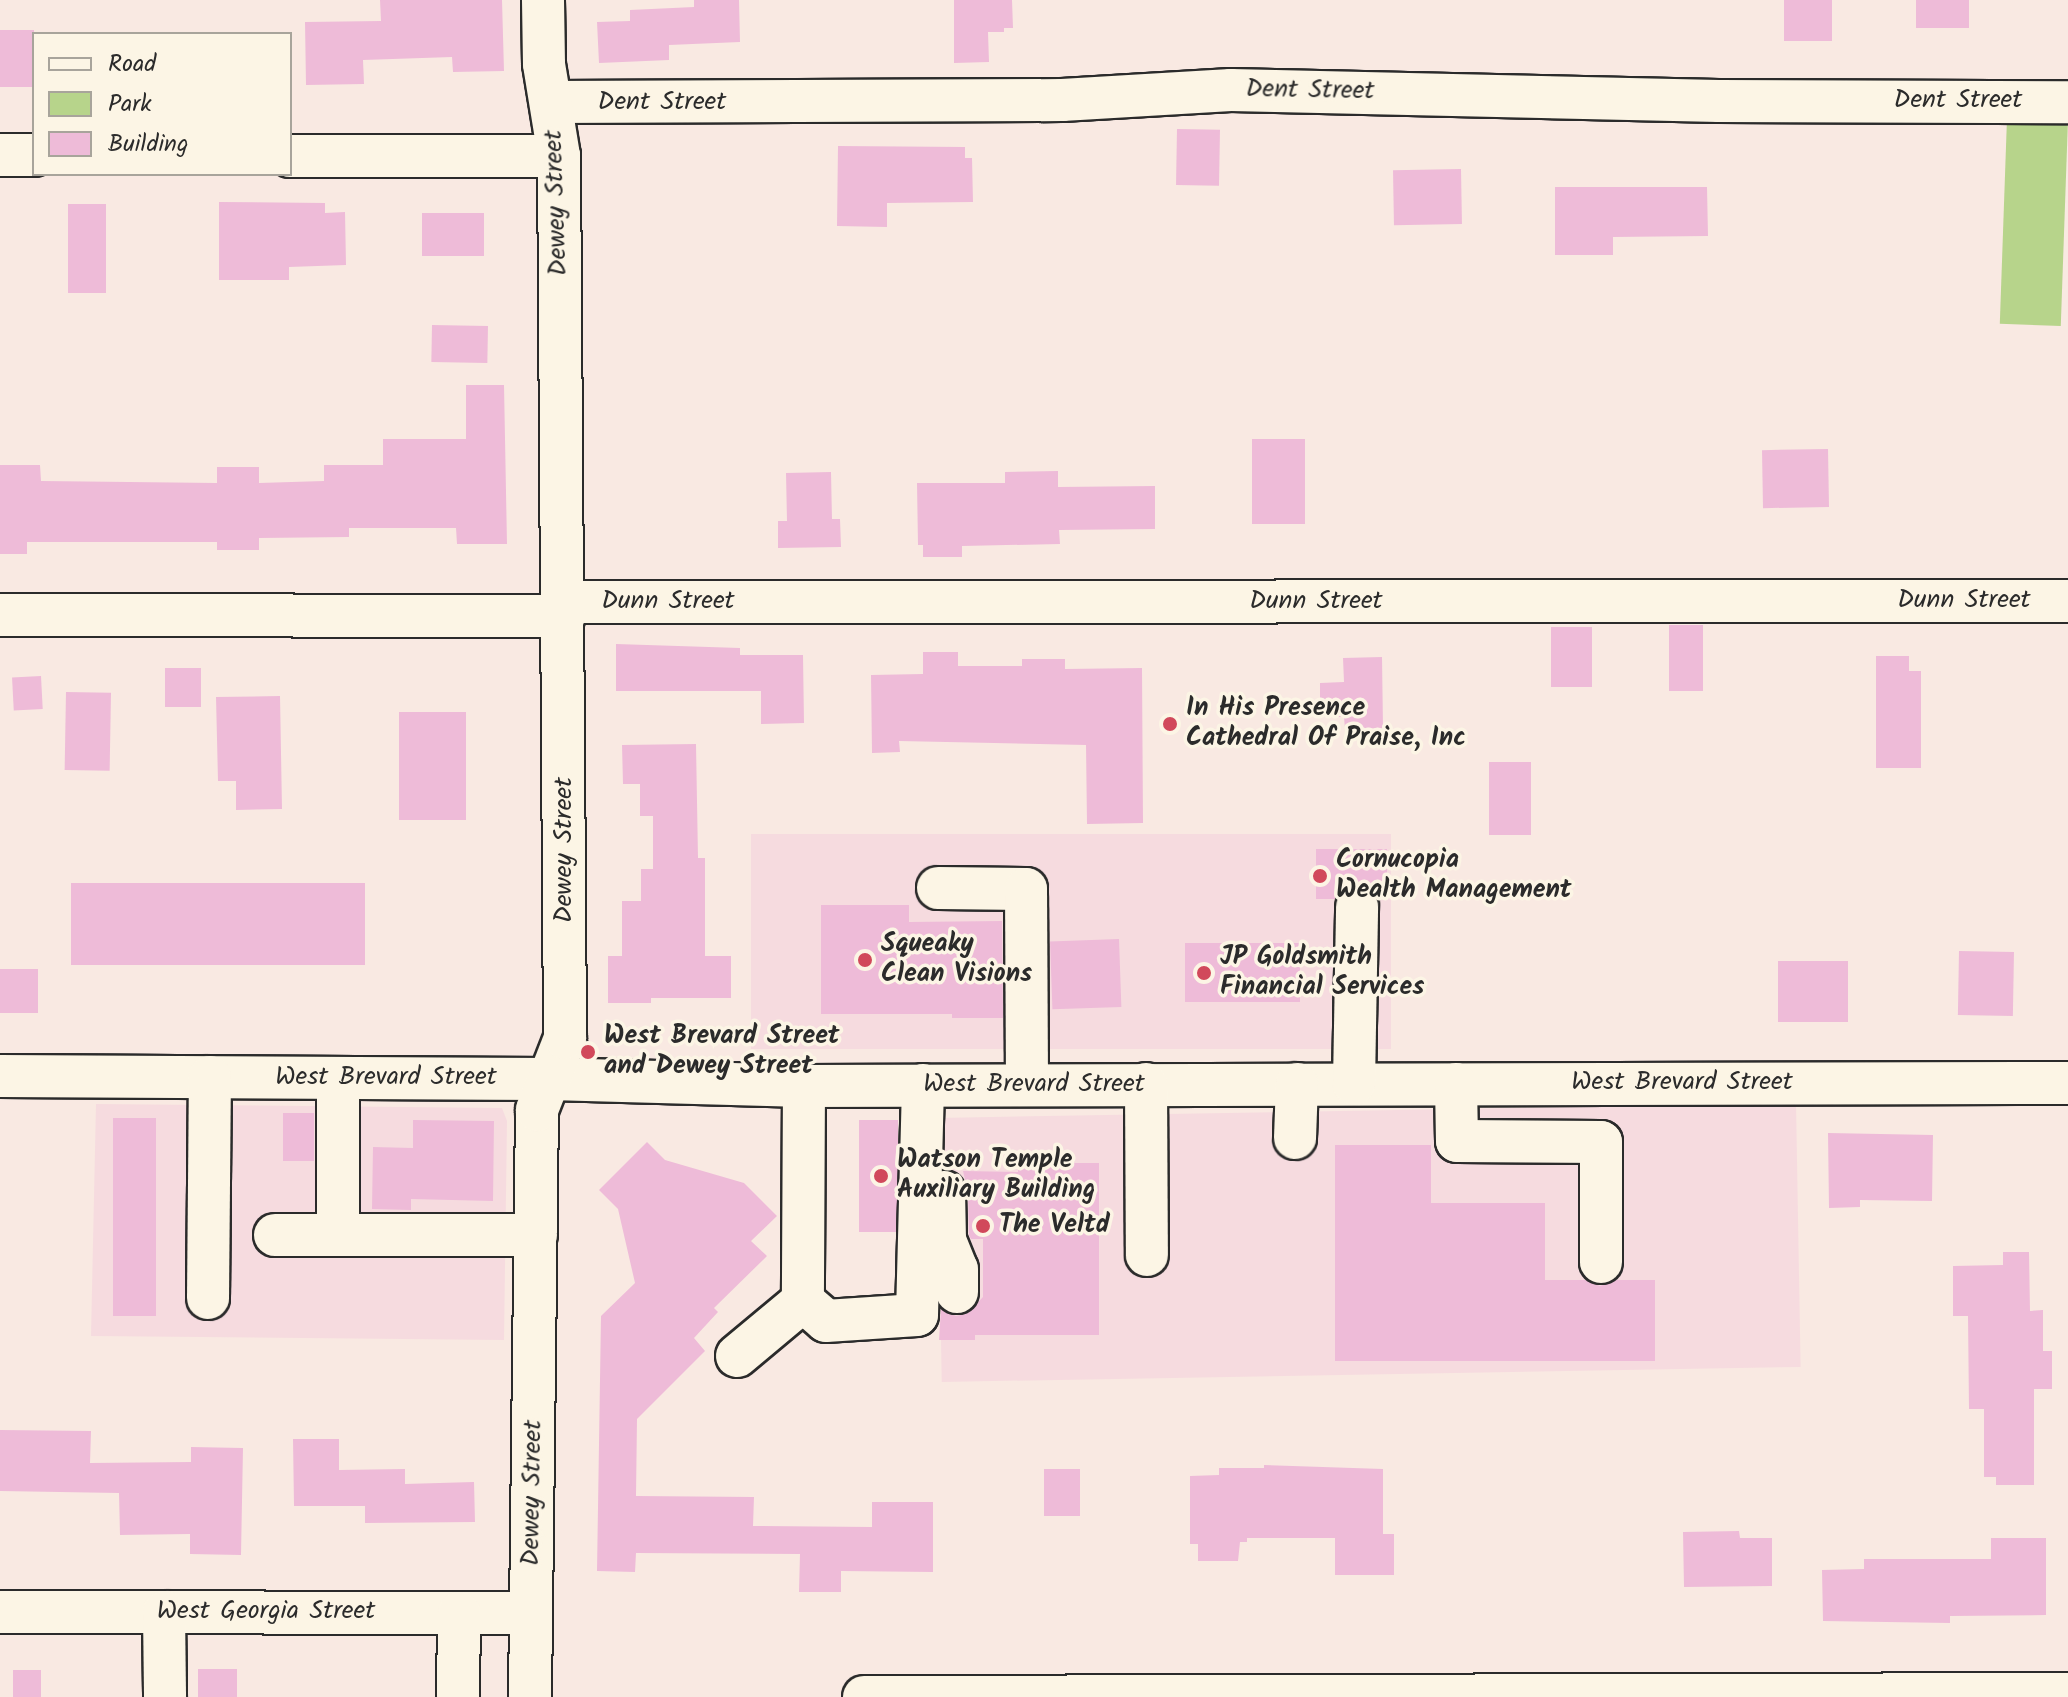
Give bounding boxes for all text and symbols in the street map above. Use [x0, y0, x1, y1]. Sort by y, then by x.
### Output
legend [32, 32, 292, 176]
text: Road [108, 45, 156, 84]
street label: Dent Street [1245, 74, 1375, 108]
text: Park [108, 85, 152, 124]
street label: Dent Street [1894, 85, 2022, 117]
street label: Dent Street [598, 87, 726, 119]
text: Building [108, 125, 188, 164]
street label: Dewey Street [539, 129, 575, 277]
street label: Dunn Street [1897, 585, 2031, 617]
street label: Dunn Street [601, 586, 735, 618]
street label: Dunn Street [1249, 586, 1383, 618]
place label: In His Presence Cathedral Of Praise, Inc [1186, 693, 1466, 754]
marker: In His Presence Cathedral Of Praise, Inc [1161, 715, 1179, 733]
street label: Dewey Street [549, 777, 581, 923]
place label: Cornucopia Wealth Management [1336, 845, 1572, 906]
marker: Cornucopia Wealth Management [1311, 867, 1329, 885]
place label: Squeaky Clean Visions [881, 929, 1032, 990]
place label: JP Goldsmith Financial Services [1220, 942, 1424, 1004]
marker: Squeaky Clean Visions [856, 951, 874, 969]
marker: JP Goldsmith Financial Services [1195, 964, 1213, 982]
place label: West Brevard Street and Dewey Street [604, 1021, 840, 1082]
marker: West Brevard Street and Dewey Street [579, 1043, 597, 1061]
street label: West Brevard Street [275, 1062, 497, 1094]
street label: West Brevard Street [1571, 1067, 1793, 1099]
street label: West Brevard Street [923, 1069, 1145, 1101]
place label: Watson Temple Auxiliary Building [897, 1145, 1095, 1206]
marker: Watson Temple Auxiliary Building [872, 1167, 890, 1185]
place label: The Veltd [999, 1210, 1110, 1242]
marker: The Veltd [974, 1217, 992, 1235]
street label: Dewey Street [516, 1420, 550, 1566]
street label: West Georgia Street [157, 1596, 375, 1628]

